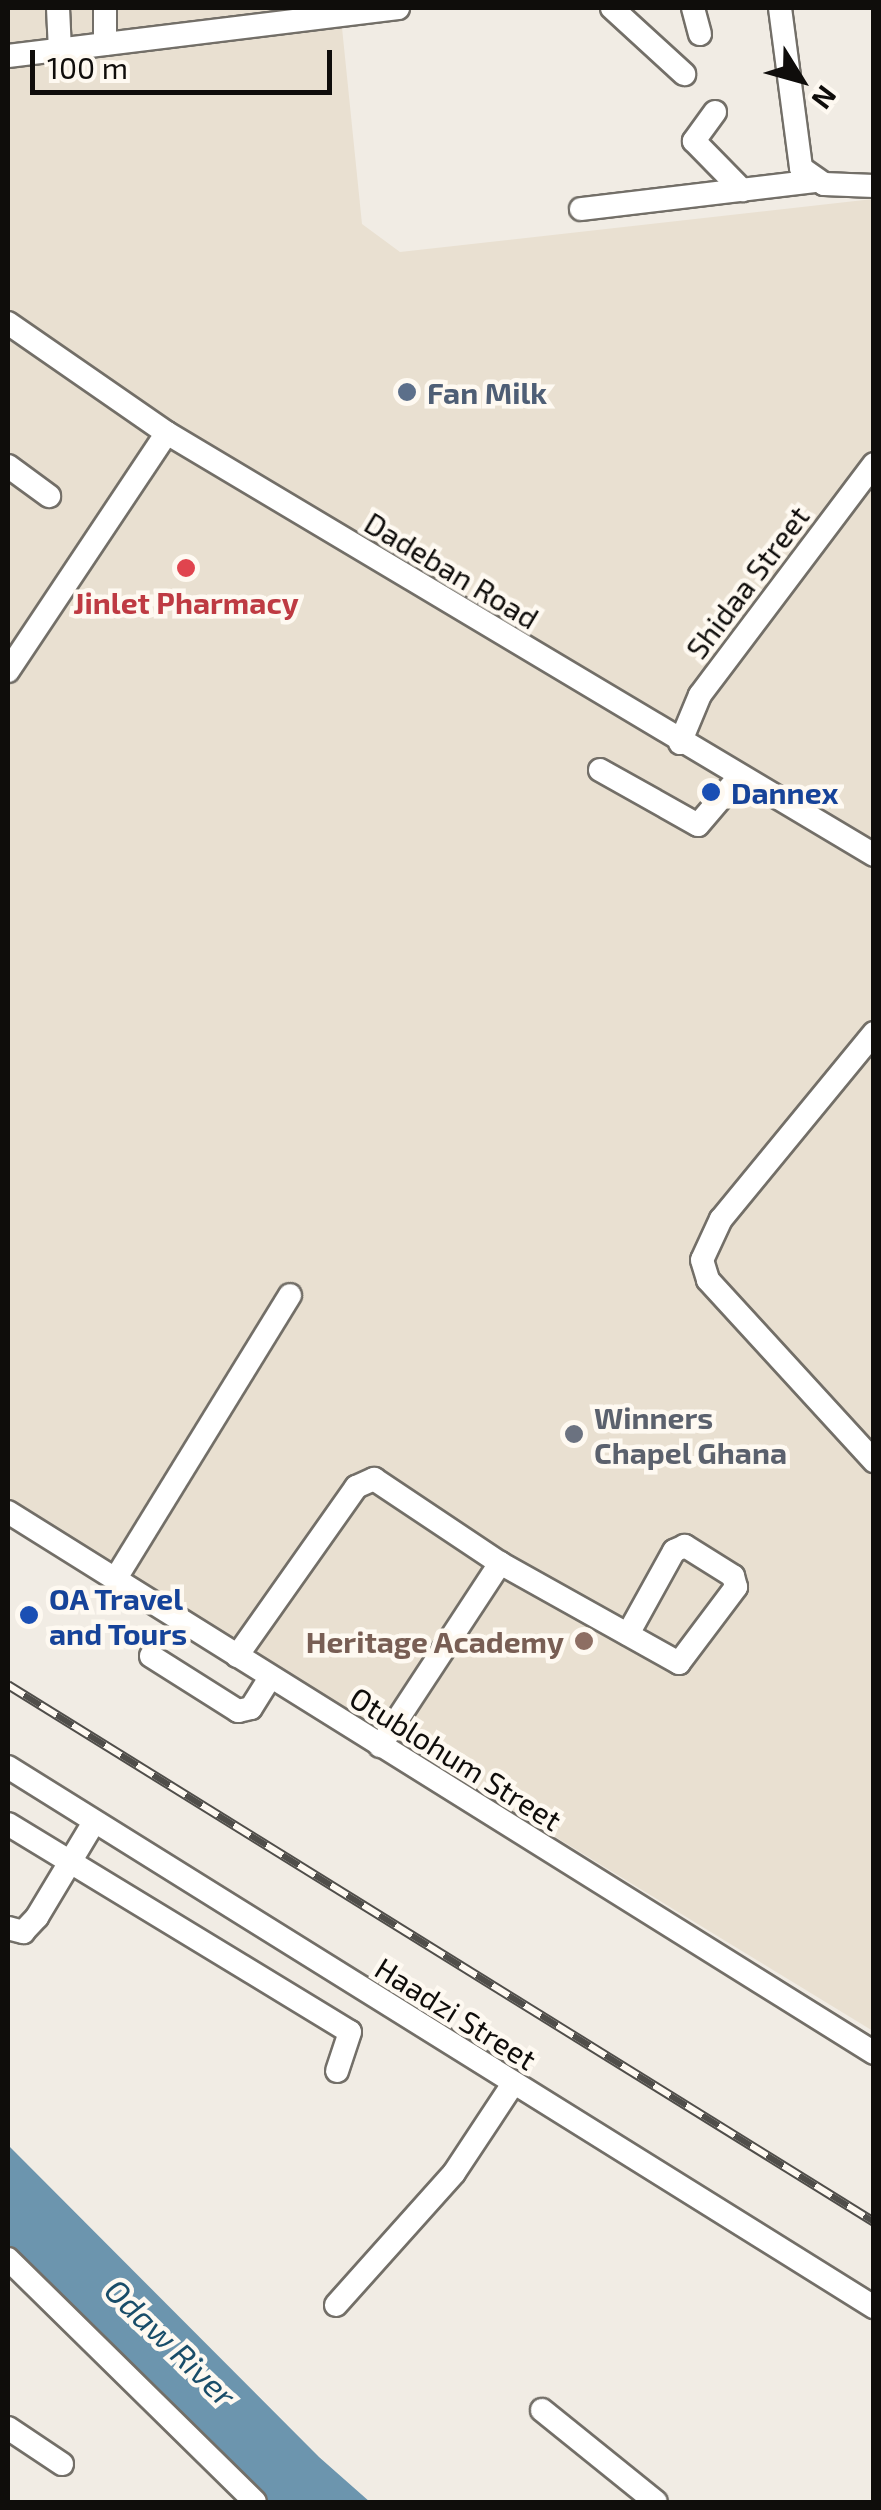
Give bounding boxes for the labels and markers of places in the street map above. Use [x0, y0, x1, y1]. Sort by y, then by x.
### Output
place label: Fan Milk [427, 374, 547, 410]
marker: Fan Milk [396, 381, 418, 403]
marker: Jinlet Pharmacy [175, 557, 197, 579]
place label: Jinlet Pharmacy [73, 584, 299, 620]
place label: Dannex [731, 774, 839, 810]
marker: Dannex [700, 781, 722, 803]
place label: Winners Chapel Ghana [594, 1399, 788, 1470]
marker: Winners Chapel Ghana [563, 1423, 585, 1445]
place label: OA Travel and Tours [49, 1580, 188, 1650]
marker: OA Travel and Tours [18, 1604, 40, 1626]
place label: Heritage Academy [305, 1623, 564, 1659]
marker: Heritage Academy [573, 1630, 595, 1652]

